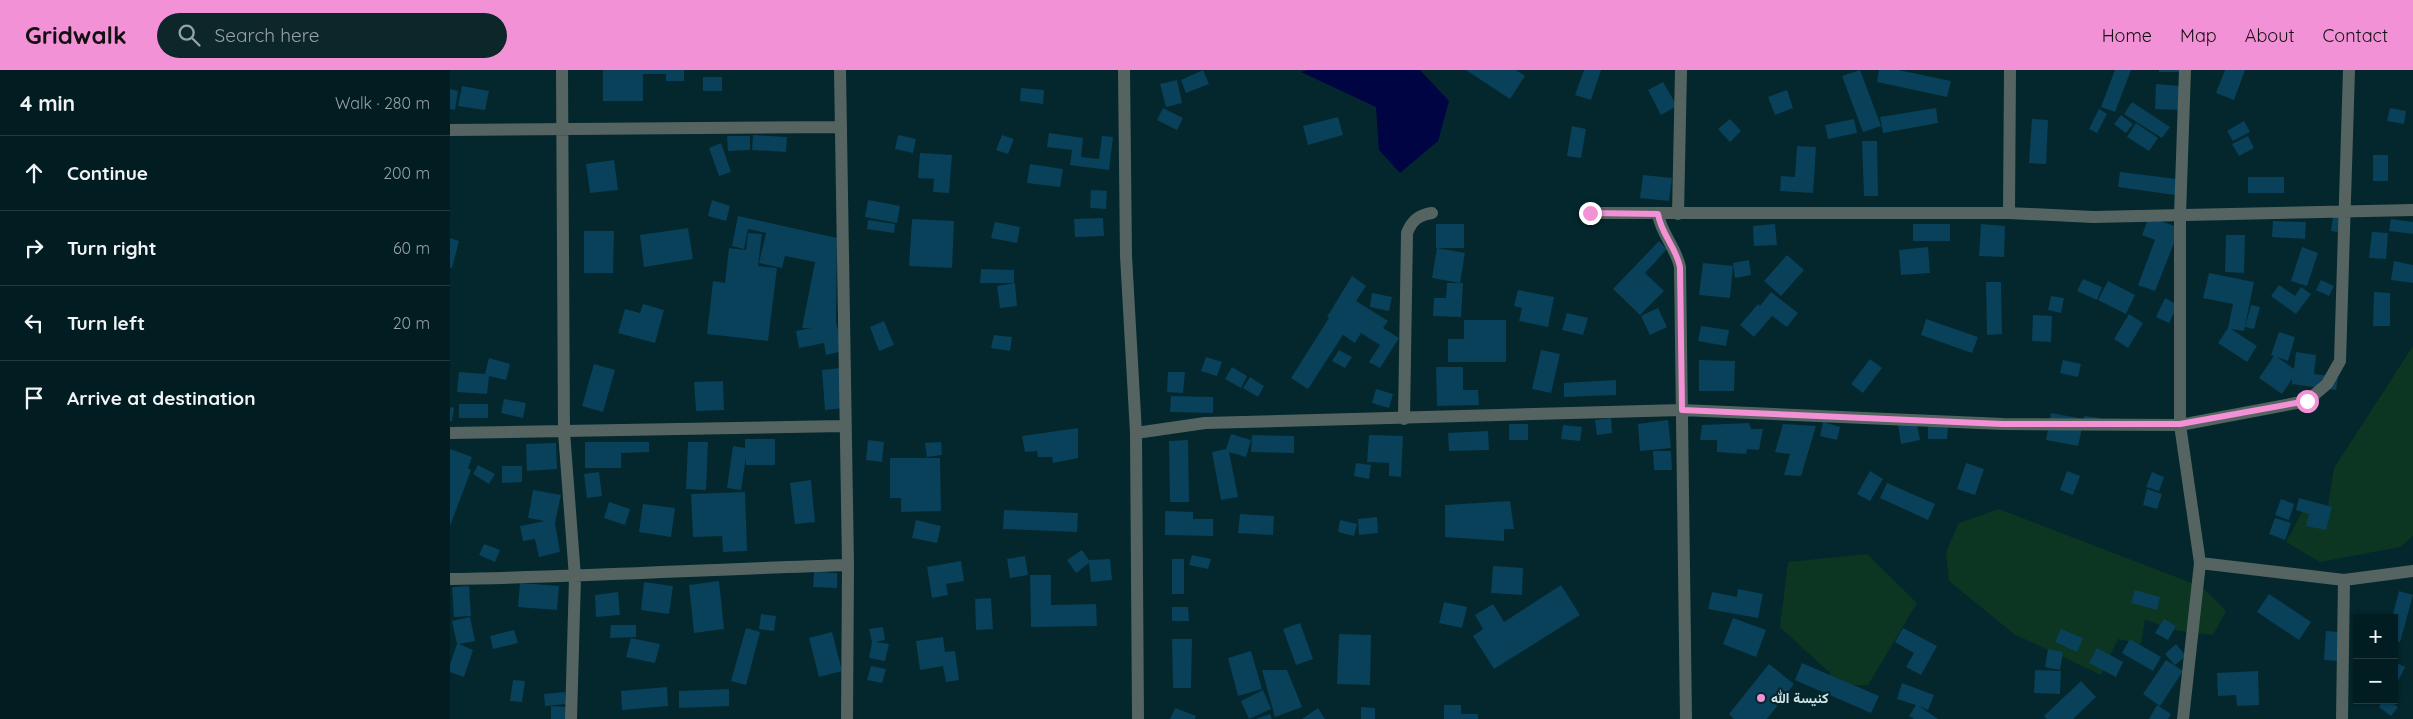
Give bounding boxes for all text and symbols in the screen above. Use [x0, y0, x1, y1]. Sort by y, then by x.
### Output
search box [157, 13, 507, 58]
text: Gridwalk [25, 20, 127, 50]
icon: search [175, 21, 203, 49]
text: Search here [215, 23, 319, 47]
text: Home [2102, 24, 2152, 47]
text: Map [2180, 24, 2217, 47]
text: About [2245, 24, 2295, 47]
text: Contact [2323, 24, 2388, 47]
text: 4 min [20, 90, 75, 116]
text: Walk · 280 m [335, 93, 430, 113]
icon: ahead [20, 159, 48, 187]
text: Continue [67, 161, 148, 185]
text: 200 m [383, 163, 430, 183]
route end [1579, 202, 1602, 225]
icon: right [20, 234, 48, 262]
text: Turn right [67, 236, 156, 260]
text: 60 m [393, 238, 430, 258]
icon: left [20, 309, 48, 337]
text: Turn left [67, 311, 145, 335]
text: 20 m [393, 313, 430, 333]
icon: arrive [20, 384, 48, 412]
text: Arrive at destination [67, 386, 256, 410]
route start [2296, 390, 2319, 413]
map controls [2353, 614, 2398, 704]
button: + [2353, 614, 2398, 659]
button: − [2353, 659, 2398, 704]
place label: كنيسة الله [1771, 689, 1829, 707]
marker: كنيسة الله [1755, 692, 1767, 704]

